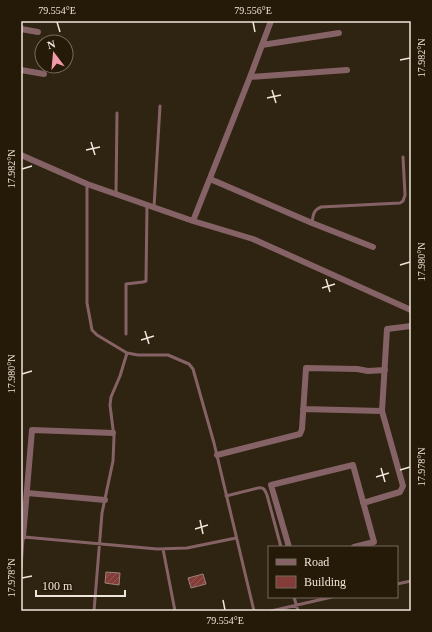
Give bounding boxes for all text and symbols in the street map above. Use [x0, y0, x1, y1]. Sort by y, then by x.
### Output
text: 79.554°E [38, 5, 76, 16]
text: 79.556°E [234, 5, 272, 16]
north arrow [34, 34, 74, 74]
text: N [46, 38, 57, 51]
text: 17.982°N [416, 39, 427, 77]
text: 17.982°N [6, 150, 17, 188]
text: 17.980°N [416, 243, 427, 281]
text: 17.980°N [6, 355, 17, 393]
text: 17.978°N [416, 448, 427, 486]
legend [268, 546, 398, 598]
text: Road [304, 555, 329, 569]
text: 17.978°N [6, 559, 17, 597]
scale bar [36, 572, 125, 598]
text: Building [304, 575, 346, 589]
text: 100 m [42, 579, 73, 593]
text: 79.554°E [206, 615, 244, 626]

